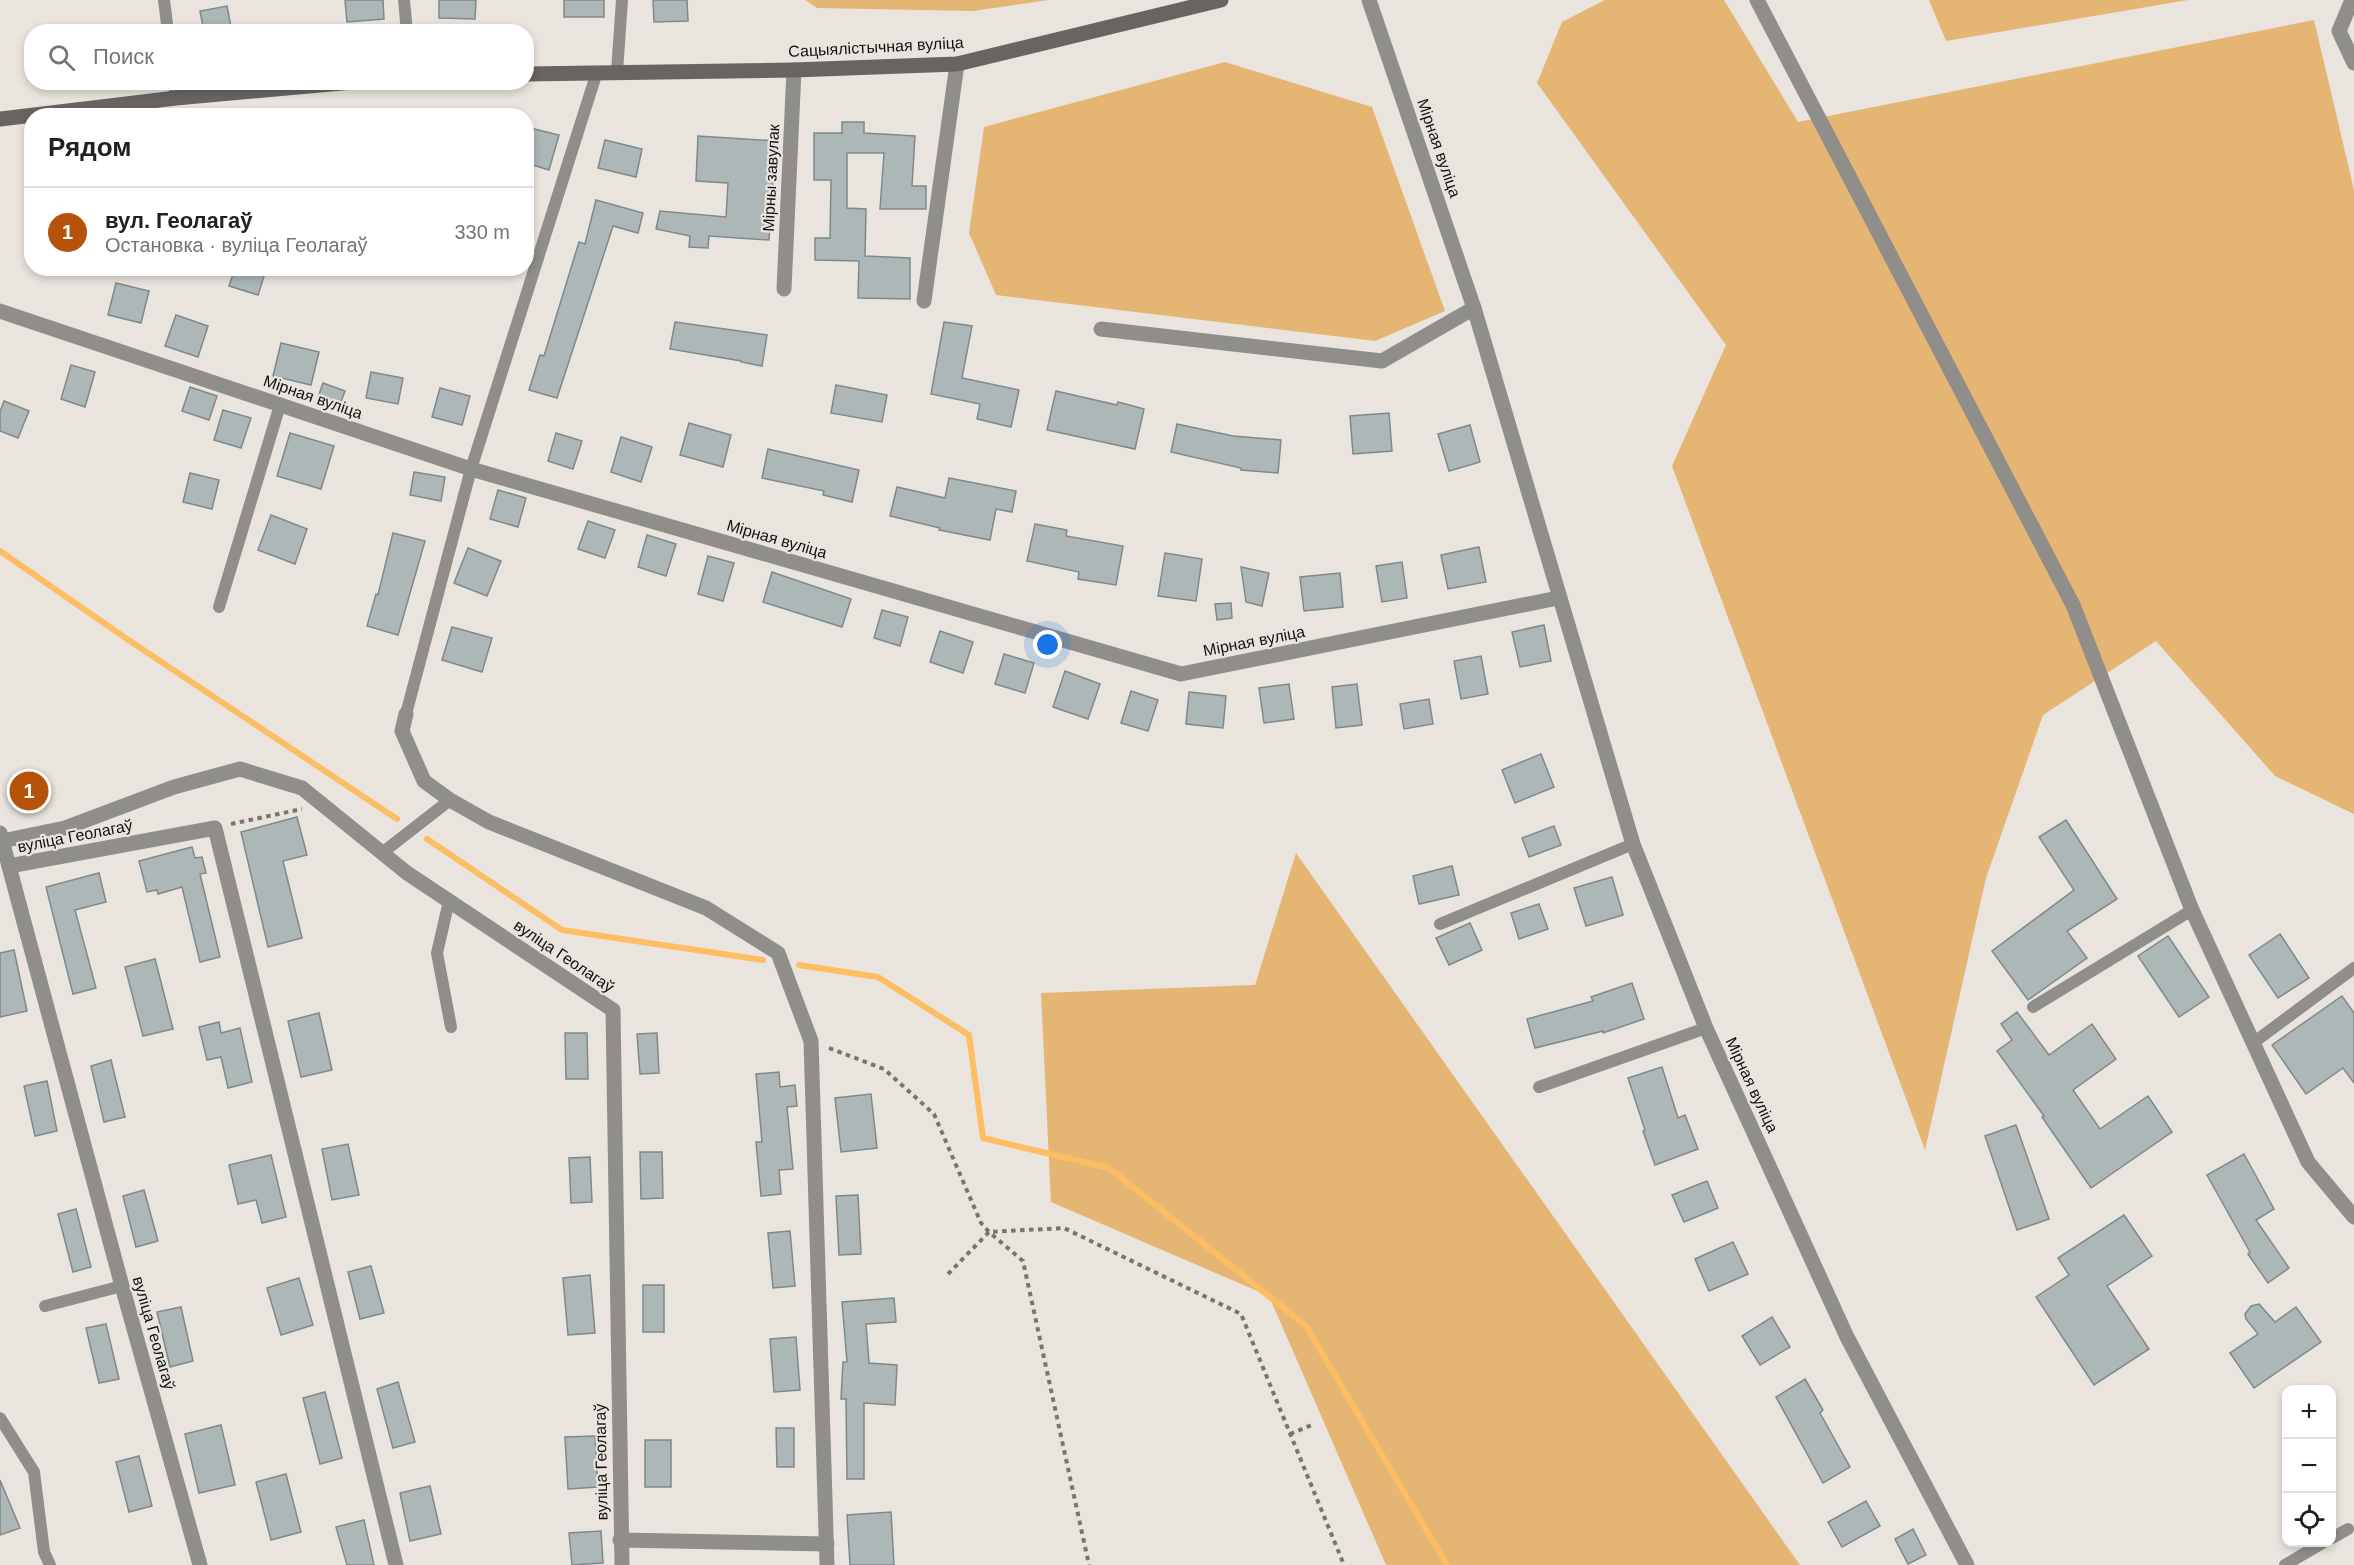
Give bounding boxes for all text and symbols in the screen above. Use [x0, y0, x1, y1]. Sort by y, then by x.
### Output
search box [24, 24, 534, 90]
street label: Сацыялістычная вуліца [788, 34, 964, 60]
icon: search [45, 41, 78, 74]
text: Поиск [93, 44, 154, 69]
street label: Мірная вуліца [1414, 96, 1464, 200]
street label: Мірны завулак [760, 123, 782, 232]
text: Рядом [48, 132, 131, 162]
text: вул. Геолагаў [105, 208, 252, 233]
text: 1 [62, 221, 73, 243]
text: 330 m [454, 221, 510, 243]
text: Остановка · вуліца Геолагаў [105, 234, 368, 256]
street label: Мірная вуліца [261, 372, 365, 422]
street label: Мірная вуліца [725, 517, 829, 561]
street label: Мірная вуліца [1202, 623, 1306, 659]
your location [1033, 630, 1062, 659]
pin: 1 [9, 768, 48, 814]
street label: вуліца Геолагаў [16, 817, 134, 855]
street label: вуліца Геолагаў [511, 916, 617, 996]
street label: Мірная вуліца [1722, 1035, 1782, 1136]
street label: вуліца Геолагаў [130, 1274, 178, 1392]
map controls [2282, 1385, 2336, 1547]
button: + [2282, 1385, 2336, 1439]
street label: вуліца Геолагаў [591, 1403, 611, 1521]
button: − [2282, 1439, 2336, 1493]
button: locate [2282, 1493, 2336, 1547]

